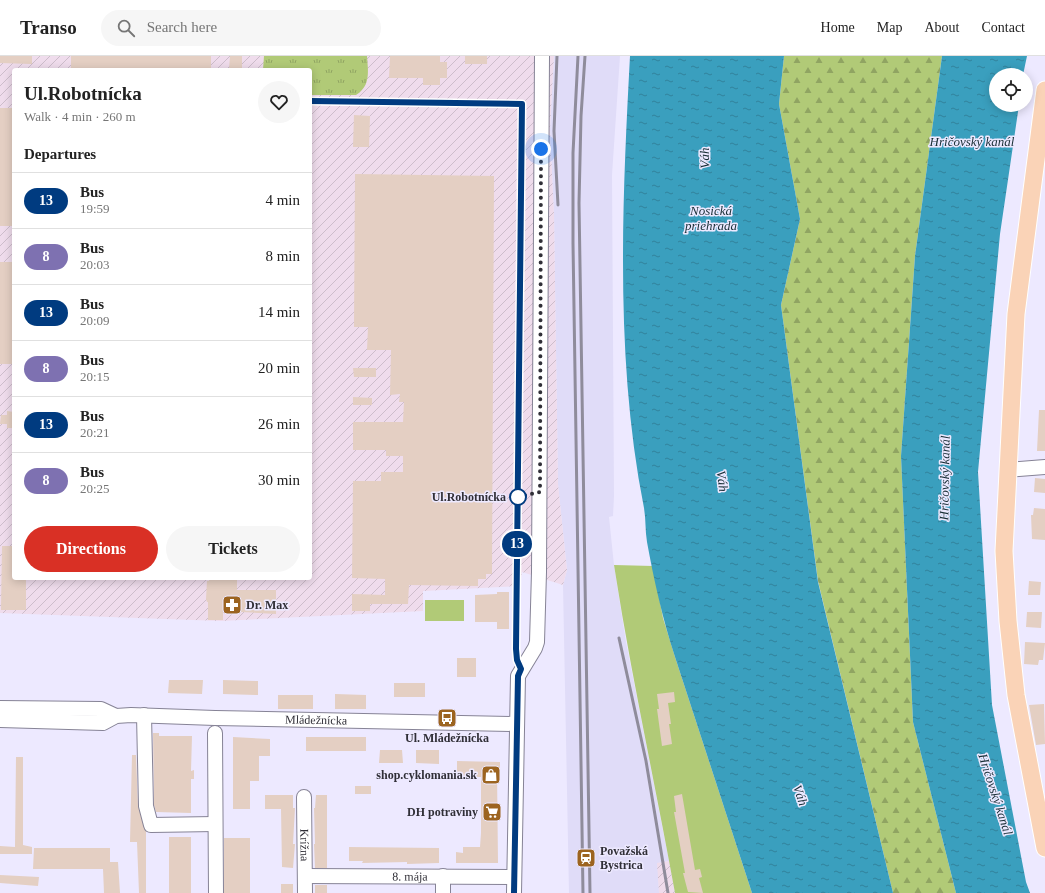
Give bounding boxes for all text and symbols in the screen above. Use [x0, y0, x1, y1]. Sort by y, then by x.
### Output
search box [101, 10, 381, 46]
text: Transo [20, 17, 77, 38]
icon: search [115, 17, 137, 39]
text: Search here [147, 19, 217, 35]
text: Home [821, 20, 855, 35]
text: Map [877, 20, 902, 35]
text: About [924, 20, 959, 35]
text: Contact [981, 20, 1025, 35]
map controls [989, 68, 1033, 112]
button: locate [989, 68, 1033, 112]
button: heart [258, 81, 300, 123]
text: Ul.Robotnícka [24, 83, 142, 104]
text: Walk · 4 min · 260 m [24, 109, 136, 124]
water label: Hričovský kanál [929, 134, 1015, 149]
your location [531, 139, 551, 159]
text: Departures [24, 146, 96, 162]
water label: Váh [697, 147, 712, 169]
text: Bus [80, 184, 104, 200]
text: 4 min [265, 192, 300, 208]
text: 13 [39, 193, 53, 208]
text: 19:59 [80, 201, 110, 216]
water label: Nosická priehrada [684, 203, 738, 233]
text: Bus [80, 240, 104, 256]
text: 8 min [265, 248, 300, 264]
text: 8 [43, 249, 50, 264]
text: 20:03 [80, 257, 110, 272]
text: Bus [80, 296, 104, 312]
text: 14 min [258, 304, 300, 320]
text: 13 [39, 305, 53, 320]
text: 20:09 [80, 313, 110, 328]
text: Bus [80, 352, 104, 368]
text: 20 min [258, 360, 300, 376]
text: 8 [43, 361, 50, 376]
text: 20:15 [80, 369, 110, 384]
text: Bus [80, 408, 104, 424]
text: 26 min [258, 416, 300, 432]
text: 13 [39, 417, 53, 432]
text: 20:21 [80, 425, 110, 440]
water label: Hričovský kanál [936, 435, 953, 522]
text: Bus [80, 464, 104, 480]
water label: Váh [714, 470, 731, 492]
text: 30 min [258, 472, 300, 488]
text: 8 [43, 473, 50, 488]
text: 20:25 [80, 481, 110, 496]
marker: Ul.Robotnícka [509, 488, 527, 506]
place label: Ul.Robotnícka [432, 490, 506, 504]
button: Directions [24, 526, 158, 572]
button: Tickets [166, 526, 300, 572]
line badge: 13 [499, 531, 535, 557]
text: 13 [510, 536, 524, 551]
pharmacy icon: Dr. Max [221, 594, 243, 616]
place label: Dr. Max [246, 598, 288, 612]
bus stop icon: Ul. Mládežnícka [436, 707, 458, 729]
street label: Mládežnícka [285, 712, 348, 728]
place label: Ul. Mládežnícka [405, 731, 489, 745]
water label: Hričovský kanál [975, 751, 1016, 837]
shop icon: shop.cyklomania.sk [480, 764, 502, 786]
place label: shop.cyklomania.sk [376, 768, 477, 782]
water label: Váh [790, 783, 811, 808]
supermarket icon: DH potraviny [481, 801, 503, 823]
place label: DH potraviny [407, 805, 478, 819]
street label: Krížna [297, 829, 312, 862]
place label: Považská Bystrica [600, 844, 648, 872]
station icon: Považská Bystrica [575, 847, 597, 869]
street label: 8. mája [392, 869, 428, 884]

